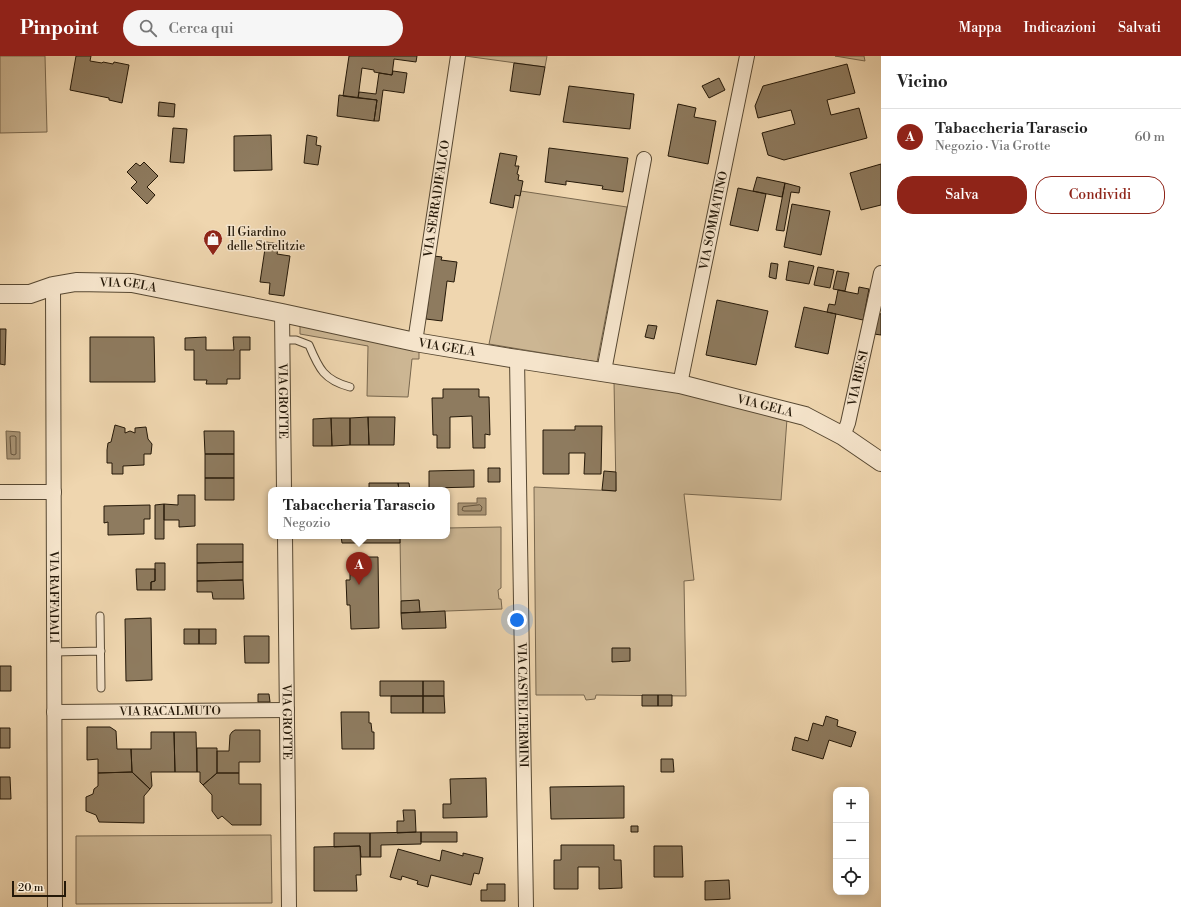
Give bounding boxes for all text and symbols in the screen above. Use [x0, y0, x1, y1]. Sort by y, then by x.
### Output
search box [123, 10, 403, 46]
text: Pinpoint [20, 16, 99, 40]
icon: search [137, 17, 159, 39]
text: Cerca qui [169, 19, 234, 38]
text: Mappa [959, 19, 1001, 37]
text: Indicazioni [1023, 19, 1096, 37]
text: Salvati [1118, 19, 1161, 37]
text: Vicino [897, 71, 948, 93]
text: Tabaccheria Tarascio [935, 119, 1088, 138]
text: A [905, 129, 915, 145]
text: 60 m [1134, 129, 1165, 145]
text: Negozio · Via Grotte [935, 138, 1050, 154]
street label: VIA SERRADIFALCO [421, 139, 453, 259]
street label: VIA SOMMATINO [696, 170, 731, 272]
button: Salva [897, 176, 1027, 214]
button: Condividi [1035, 176, 1165, 214]
place label: Il Giardino delle Strelitzie [227, 225, 305, 254]
shop icon: Il Giardino delle Strelitzie [202, 228, 224, 256]
street label: VIA GELA [98, 275, 159, 296]
street label: VIA GELA [416, 335, 477, 360]
street label: VIA RIESI [845, 348, 872, 408]
street label: VIA GROTTE [275, 362, 290, 439]
street label: VIA GELA [734, 392, 796, 421]
popup [268, 487, 450, 539]
text: Tabaccheria Tarascio [283, 496, 435, 515]
text: Negozio [283, 515, 331, 531]
street label: VIA RAFFADALI [46, 550, 61, 644]
pin: A [346, 552, 372, 585]
your location [507, 610, 527, 630]
street label: VIA CASTELTERMINI [514, 641, 531, 768]
street label: VIA GROTTE [279, 683, 294, 760]
street label: VIA RACALMUTO [118, 704, 221, 719]
map controls [833, 787, 869, 895]
button: + [833, 787, 869, 823]
button: − [833, 823, 869, 859]
button: locate [833, 859, 869, 895]
scale bar [12, 879, 66, 898]
text: 20 m [18, 881, 43, 895]

